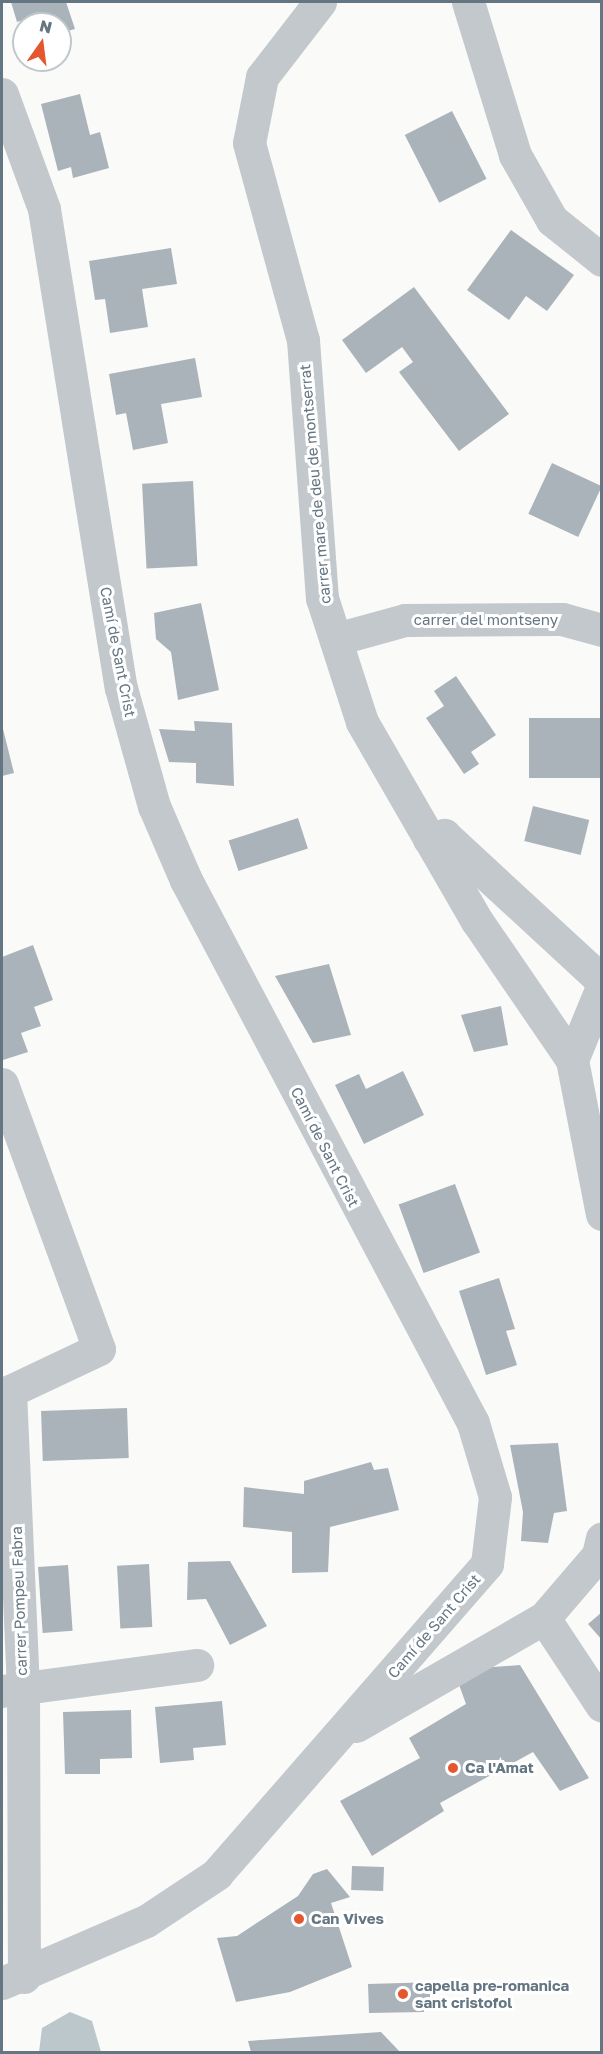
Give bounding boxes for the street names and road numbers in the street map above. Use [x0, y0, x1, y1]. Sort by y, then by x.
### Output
street label: carrer mare de deu de montserrat [296, 363, 334, 605]
street label: Camí de Sant Crist [97, 585, 139, 719]
street label: carrer del montseny [414, 611, 558, 629]
street label: Camí de Sant Crist [287, 1084, 363, 1210]
street label: carrer Pompeu Fabra [7, 1526, 31, 1676]
street label: Camí de Sant Crist [384, 1570, 484, 1682]

